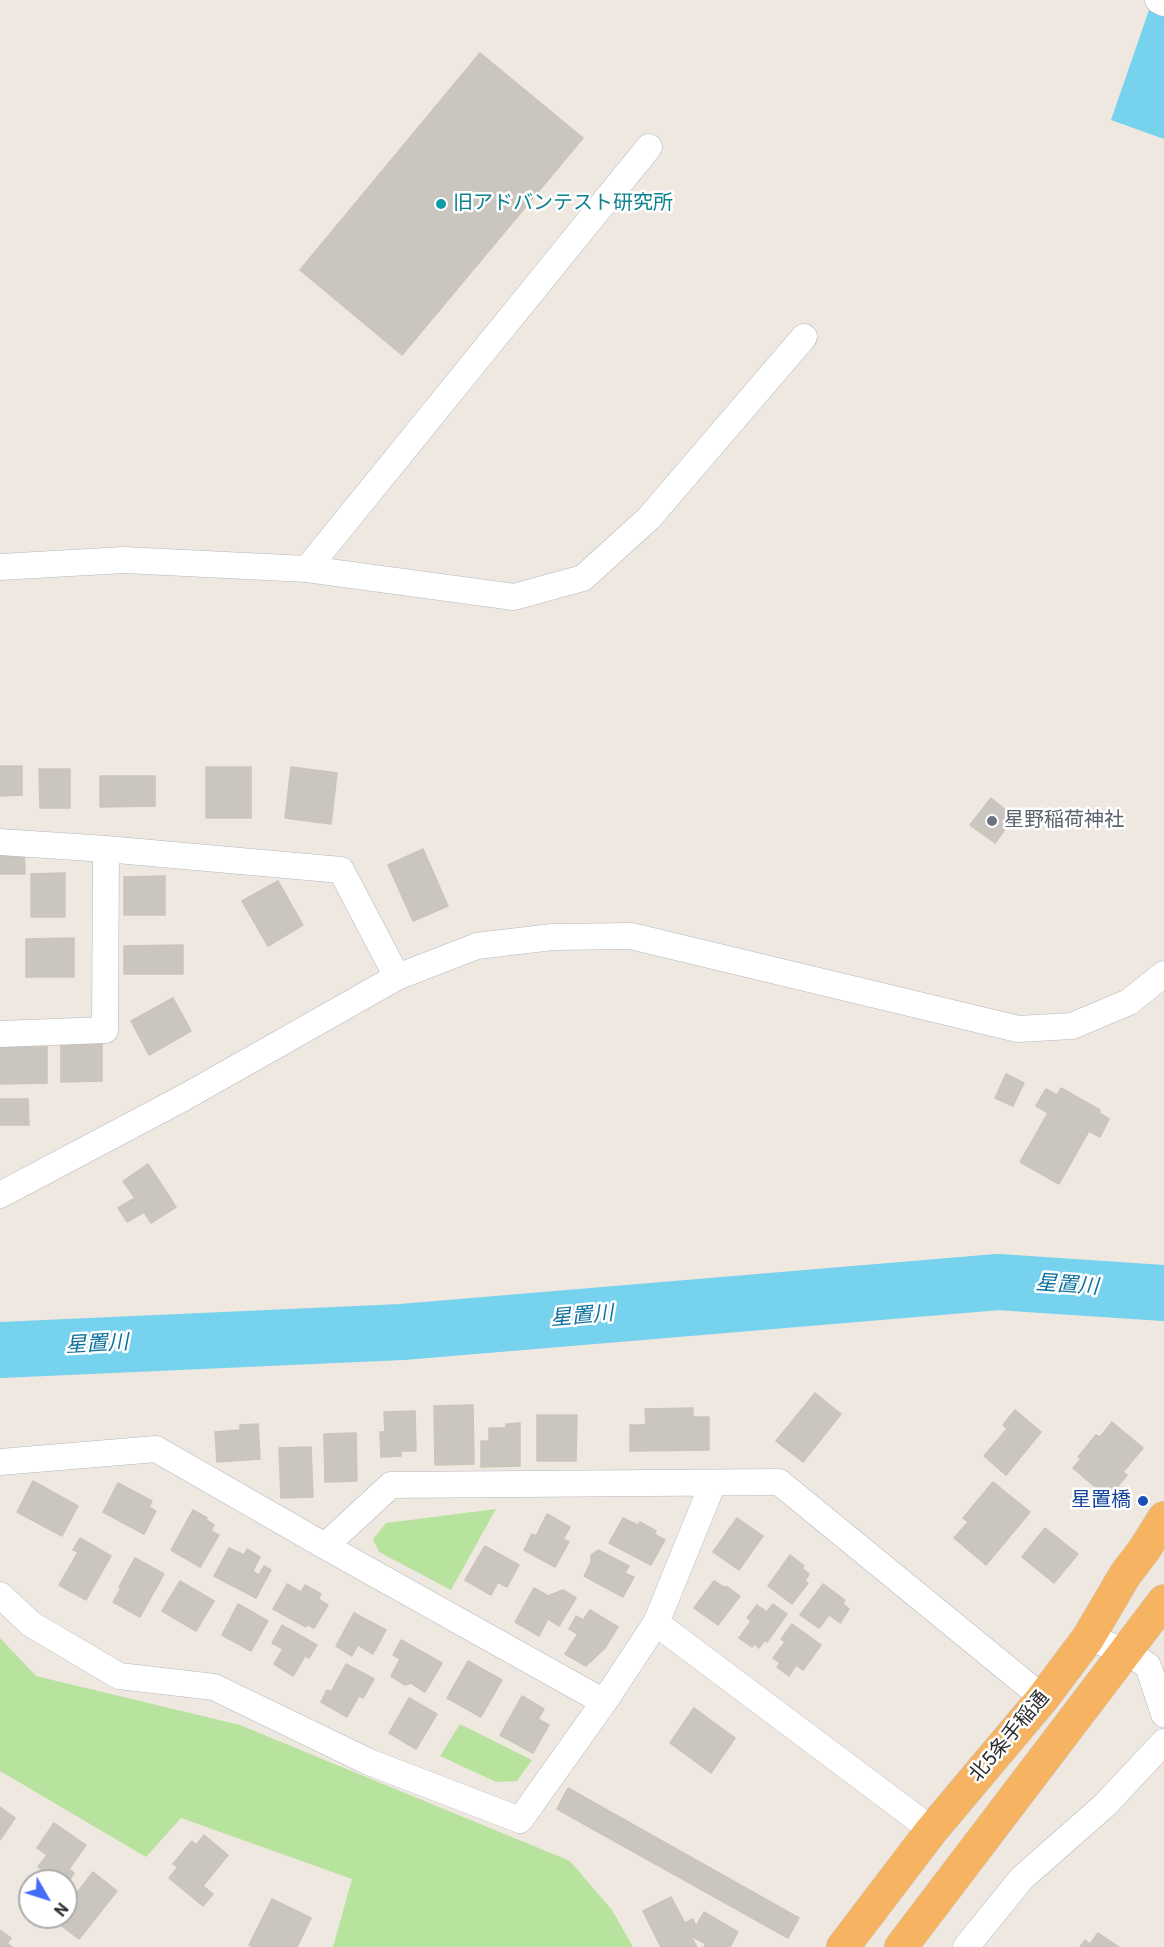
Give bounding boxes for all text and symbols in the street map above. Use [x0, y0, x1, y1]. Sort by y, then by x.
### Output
place label: 旧アドバンテスト研究所 [453, 192, 673, 216]
marker: 旧アドバンテスト研究所 [434, 197, 448, 211]
place label: 星野稲荷神社 [1004, 809, 1124, 833]
marker: 星野稲荷神社 [985, 814, 999, 828]
water label: 星置川 [1035, 1271, 1099, 1301]
water label: 星置川 [550, 1302, 614, 1332]
water label: 星置川 [65, 1331, 129, 1359]
place label: 星置橋 [1071, 1489, 1131, 1513]
marker: 星置橋 [1136, 1494, 1150, 1508]
street label: 北5条手稲通 [965, 1687, 1055, 1787]
north arrow [18, 1869, 78, 1929]
text: N [50, 1899, 72, 1920]

